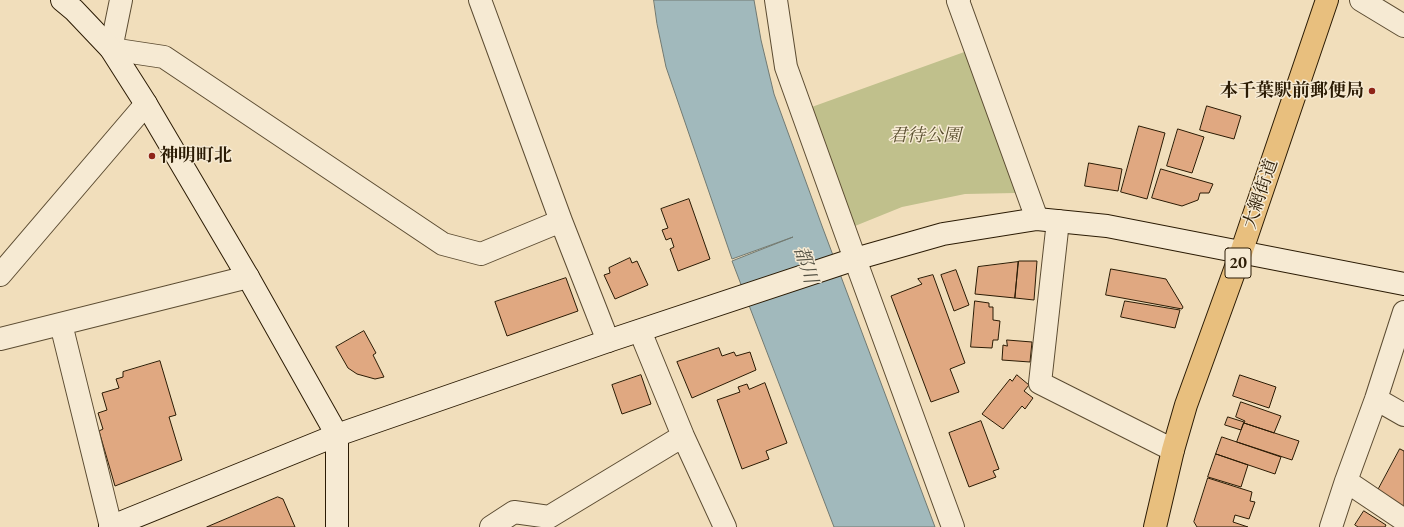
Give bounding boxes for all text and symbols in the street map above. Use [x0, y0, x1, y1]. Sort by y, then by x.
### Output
place label: 本千葉駅前郵便局 [1220, 80, 1364, 102]
marker: 本千葉駅前郵便局 [1367, 86, 1377, 96]
park label: 君待公園 [889, 125, 961, 147]
place label: 神明町北 [160, 145, 232, 167]
marker: 神明町北 [147, 151, 157, 161]
street label: 大網街道 [1239, 156, 1283, 232]
water label: 都川 [788, 243, 822, 287]
road number: 20 [1225, 248, 1251, 278]

